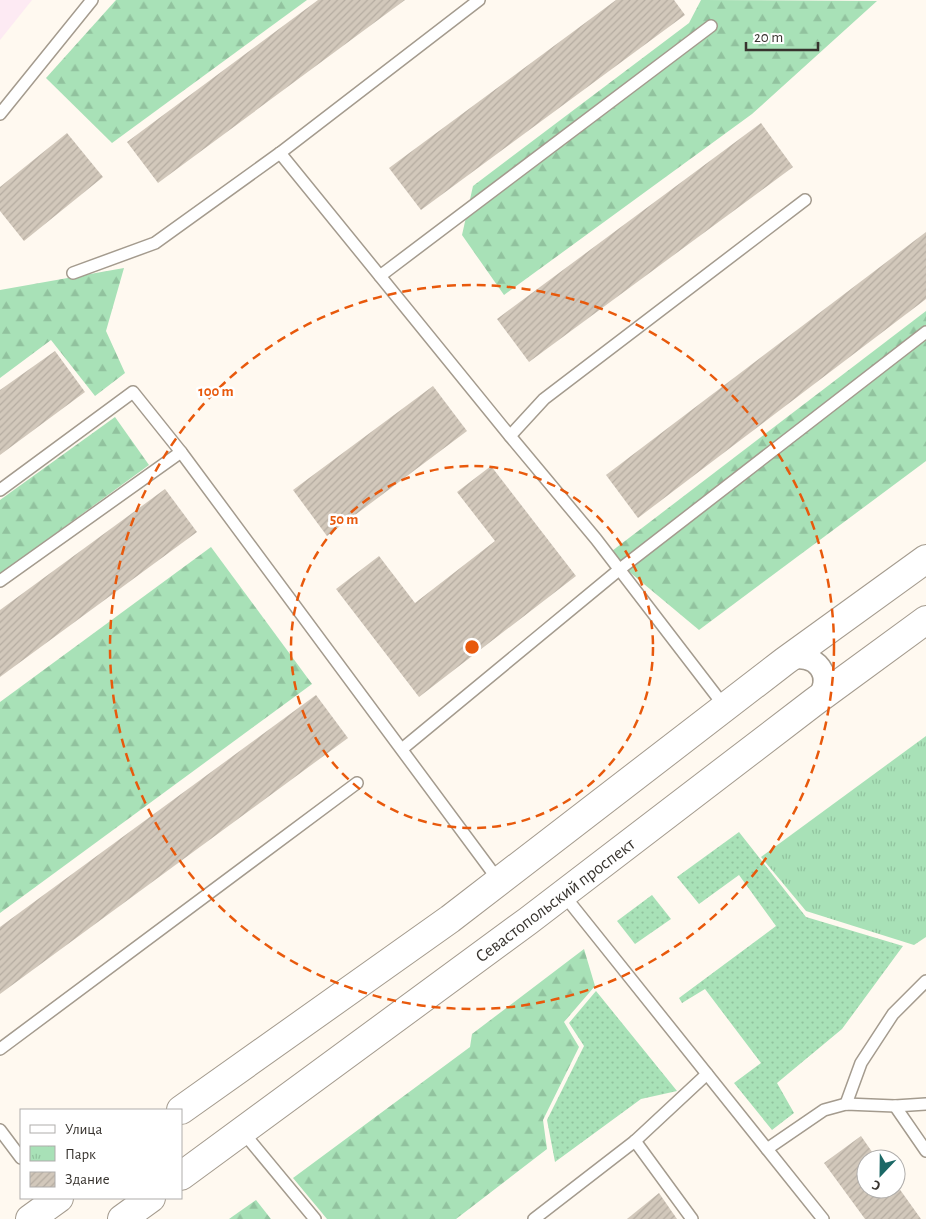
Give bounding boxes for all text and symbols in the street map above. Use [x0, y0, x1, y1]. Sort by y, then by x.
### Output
scale bar [746, 20, 818, 52]
text: 20 m [754, 30, 783, 45]
text: 100 m [198, 384, 234, 399]
text: 50 m [330, 512, 358, 527]
centre of rings [463, 638, 481, 656]
street label: Севастопольский проспект [473, 835, 639, 966]
legend [20, 1109, 182, 1199]
text: Улица [65, 1122, 102, 1137]
text: Парк [65, 1147, 96, 1162]
north arrow [856, 1149, 906, 1199]
text: Здание [65, 1172, 110, 1187]
text: С [870, 1177, 883, 1193]

